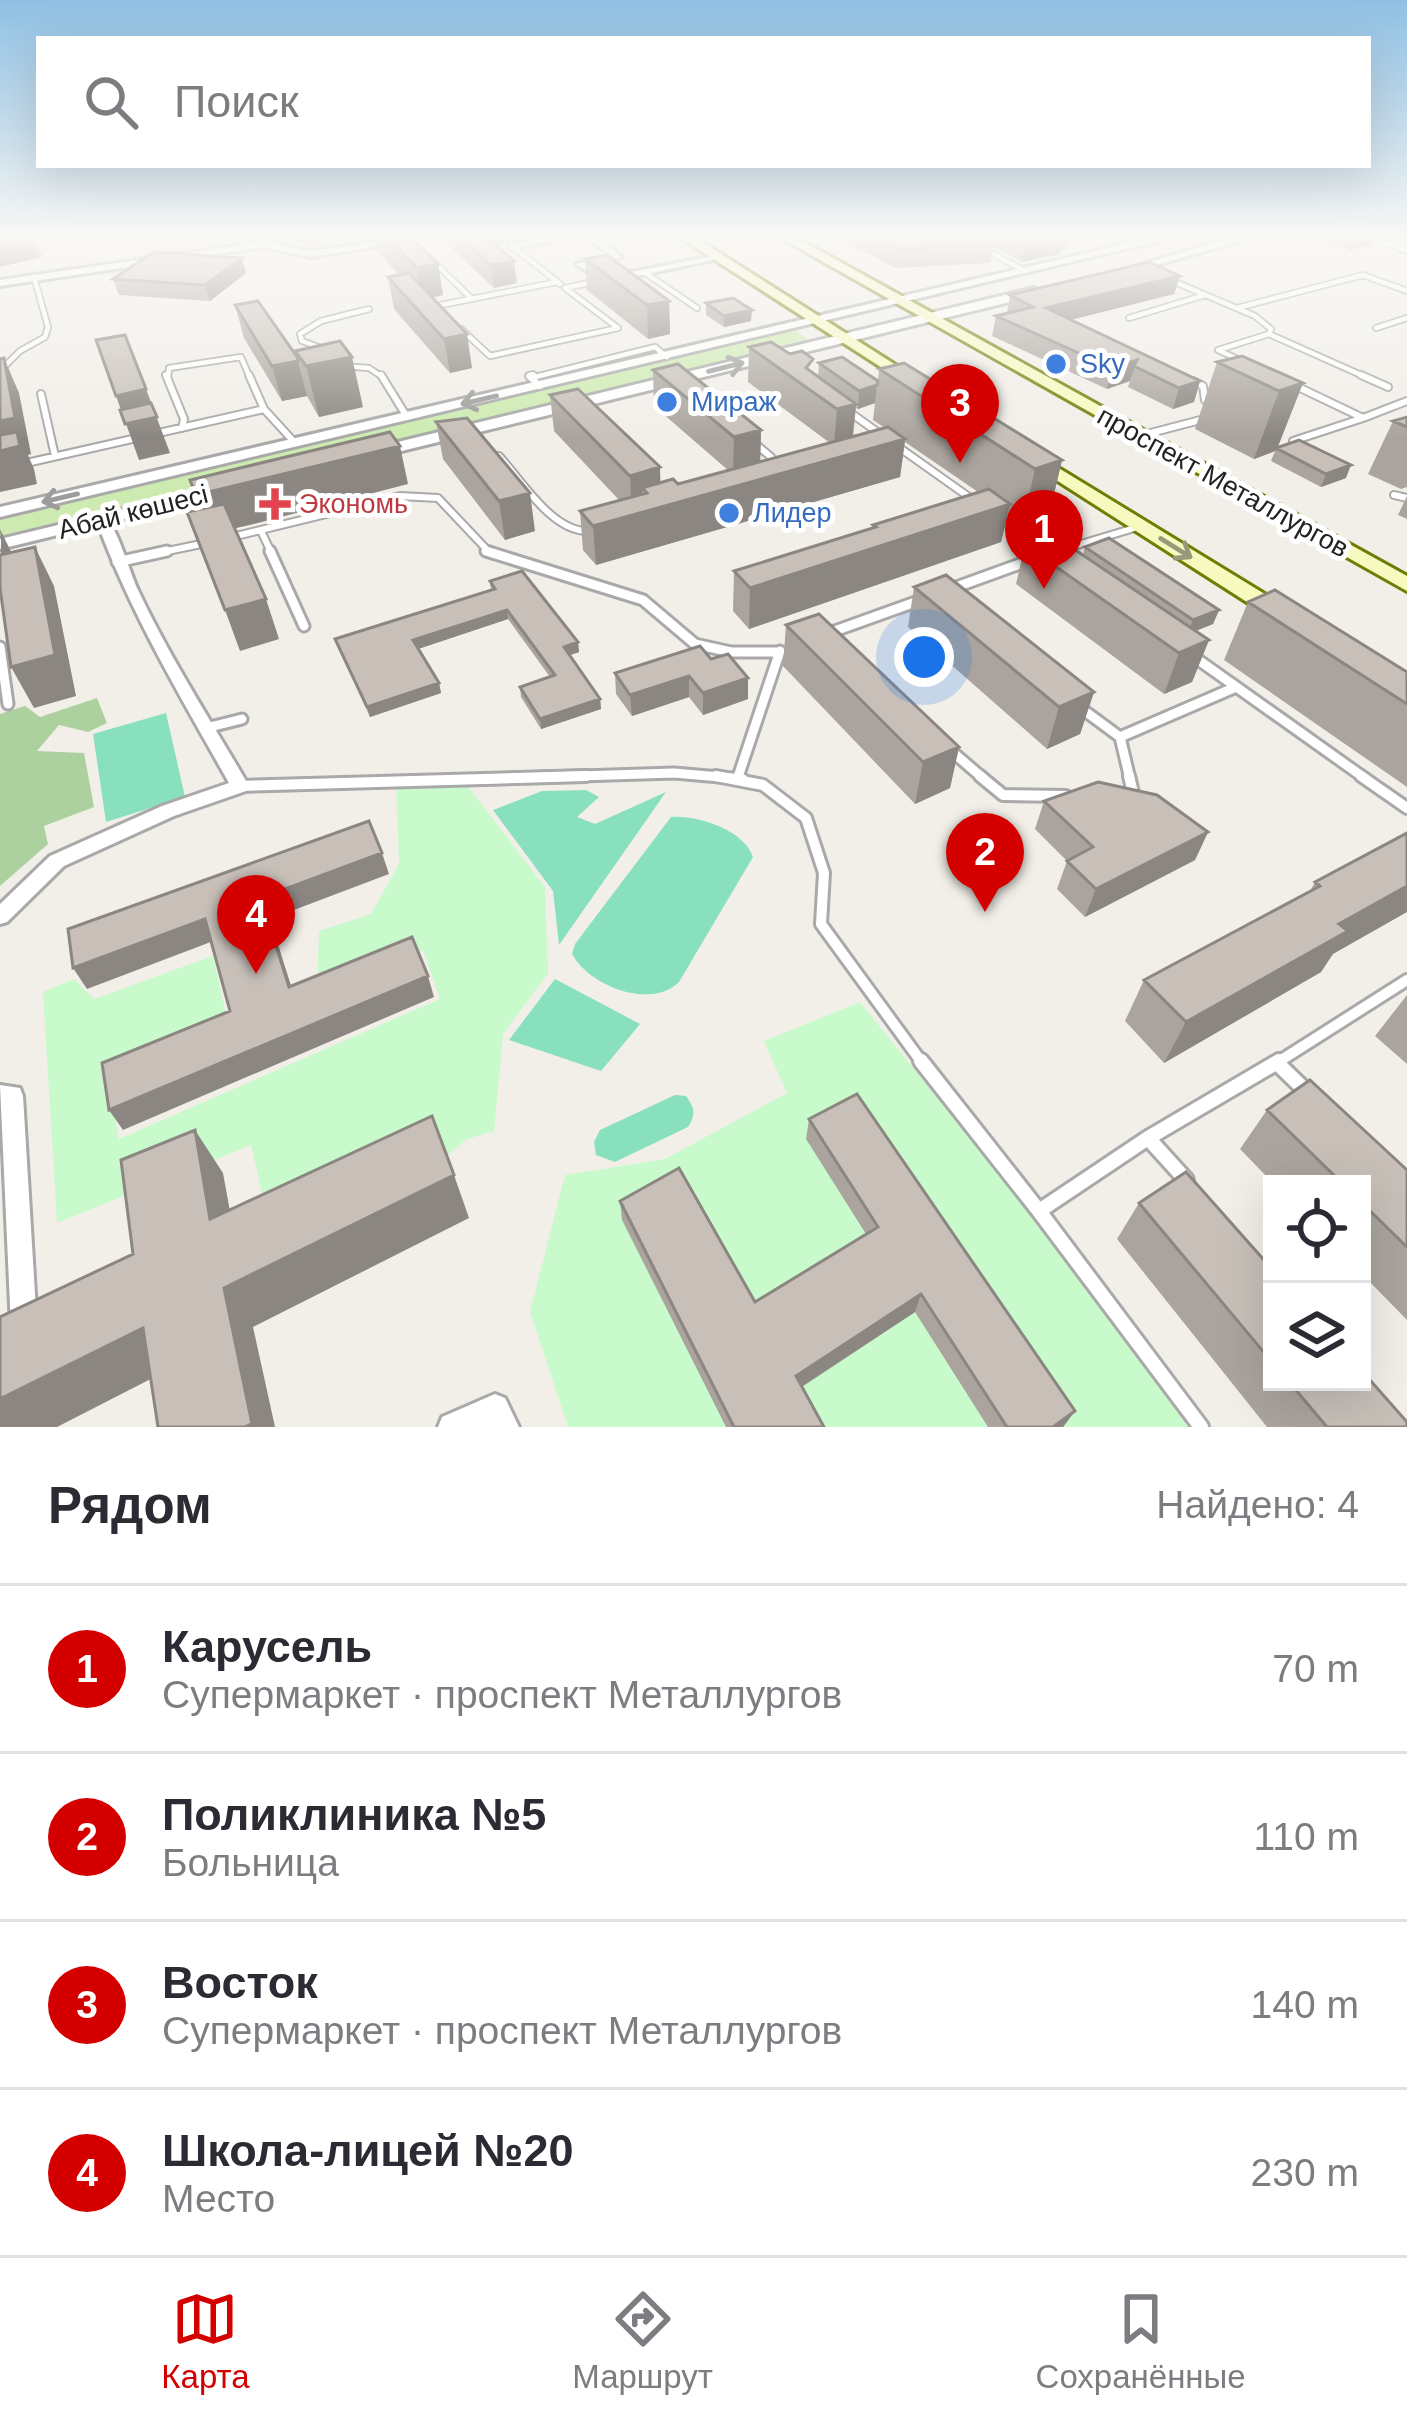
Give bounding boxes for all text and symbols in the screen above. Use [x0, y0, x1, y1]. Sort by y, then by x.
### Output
search box [36, 36, 1371, 168]
icon: search [78, 69, 144, 135]
text: Поиск [174, 76, 299, 127]
place label: Sky [1080, 349, 1126, 379]
marker: Sky [1043, 351, 1069, 377]
one-way arrow [706, 355, 744, 377]
pin: 3 [921, 364, 999, 463]
place label: Мираж [691, 387, 777, 417]
marker: Мираж [654, 389, 680, 415]
one-way arrow [461, 390, 499, 413]
street label: проспект Металлургов [1092, 400, 1354, 564]
street label: Абай көшесі [55, 479, 211, 545]
one-way arrow [41, 488, 79, 510]
place label: Экономь [299, 489, 408, 519]
pin: 1 [1005, 490, 1083, 589]
marker: Экономь [262, 491, 288, 517]
place label: Лидер [753, 498, 832, 528]
marker: Лидер [716, 500, 742, 526]
one-way arrow [1158, 536, 1192, 560]
your location [894, 627, 954, 687]
pin: 2 [946, 813, 1024, 912]
pin: 4 [217, 875, 295, 974]
map controls [1263, 1175, 1371, 1391]
button: locate [1263, 1175, 1371, 1283]
button: layers [1263, 1283, 1371, 1391]
text: Рядом [48, 1477, 212, 1534]
text: Найдено: 4 [1156, 1483, 1359, 1526]
text: Карусель [162, 1621, 372, 1672]
text: 1 [76, 1647, 98, 1690]
text: 70 m [1272, 1647, 1359, 1690]
text: Супермаркет · проспект Металлургов [162, 1673, 842, 1716]
text: Поликлиника №5 [162, 1789, 546, 1840]
text: 2 [76, 1815, 98, 1858]
text: 110 m [1254, 1815, 1359, 1858]
text: Больница [162, 1841, 339, 1884]
text: Восток [162, 1957, 318, 2008]
text: 3 [76, 1983, 98, 2026]
text: 140 m [1251, 1983, 1359, 2026]
text: Супермаркет · проспект Металлургов [162, 2009, 842, 2052]
text: Школа-лицей №20 [162, 2125, 573, 2176]
text: 4 [76, 2151, 98, 2194]
text: 230 m [1251, 2151, 1359, 2194]
text: Место [162, 2177, 275, 2220]
tab: Карта [161, 2286, 250, 2396]
tab: Маршрут [572, 2286, 713, 2396]
tab: Сохранённые [1036, 2286, 1246, 2396]

